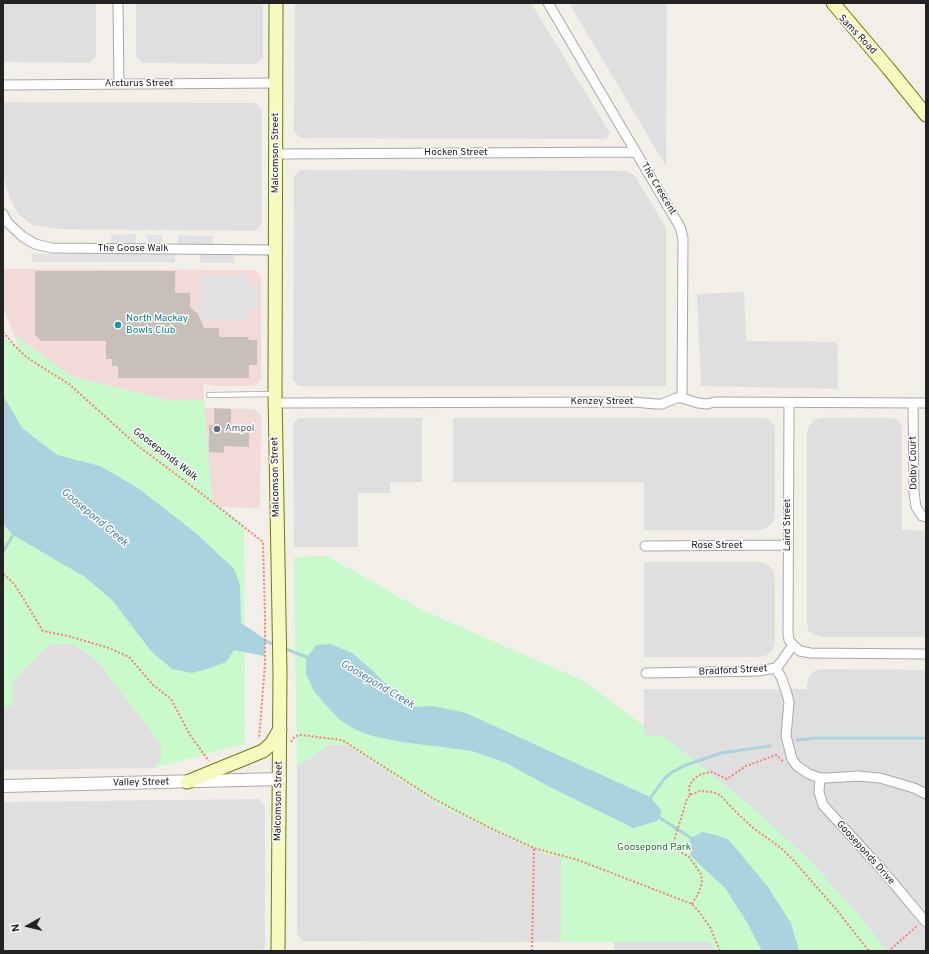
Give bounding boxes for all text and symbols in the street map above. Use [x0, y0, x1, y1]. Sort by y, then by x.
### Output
street label: Sams Road [835, 13, 879, 57]
street label: Arcturus Street [105, 78, 173, 90]
street label: Malcomson Street [270, 113, 282, 193]
street label: Hocken Street [424, 147, 488, 159]
street label: The Crescent [638, 161, 678, 217]
street label: The Goose Walk [97, 243, 169, 255]
place label: North Mackay Bowls Club [126, 313, 188, 336]
marker: North Mackay Bowls Club [113, 320, 123, 330]
street label: Kenzey Street [571, 396, 633, 408]
place label: Ampol [225, 423, 254, 435]
marker: Ampol [212, 424, 222, 434]
street label: Gooseponds Walk [130, 426, 200, 484]
street label: Dolby Court [908, 436, 920, 490]
street label: Malcomson Street [269, 437, 283, 517]
water label: Goosepond Creek [58, 486, 130, 550]
street label: Laird Street [782, 499, 794, 551]
street label: Rose Street [691, 540, 743, 552]
water label: Goosepond Creek [338, 658, 416, 712]
street label: Bradford Street [698, 663, 768, 679]
street label: Malcomson Street [272, 761, 286, 841]
street label: Valley Street [113, 777, 169, 789]
street label: Gooseponds Drive [833, 819, 897, 887]
park label: Goosepond Park [617, 842, 691, 854]
north arrow [8, 906, 48, 946]
text: N [9, 923, 24, 933]

